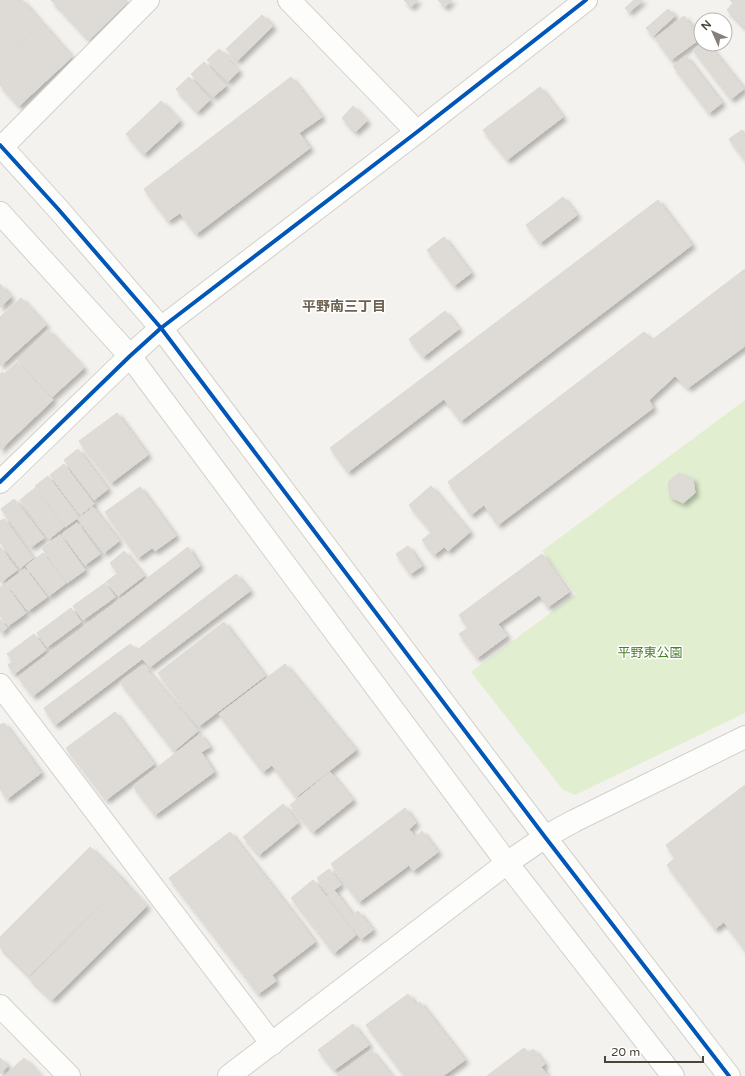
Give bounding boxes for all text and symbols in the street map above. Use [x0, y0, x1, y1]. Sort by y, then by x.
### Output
north arrow [693, 12, 733, 52]
text: N [699, 18, 714, 33]
district label: 平野南三丁目 [302, 298, 386, 315]
park label: 平野東公園 [617, 645, 683, 661]
scale bar [605, 1038, 703, 1064]
text: 20 m [611, 1045, 640, 1059]

